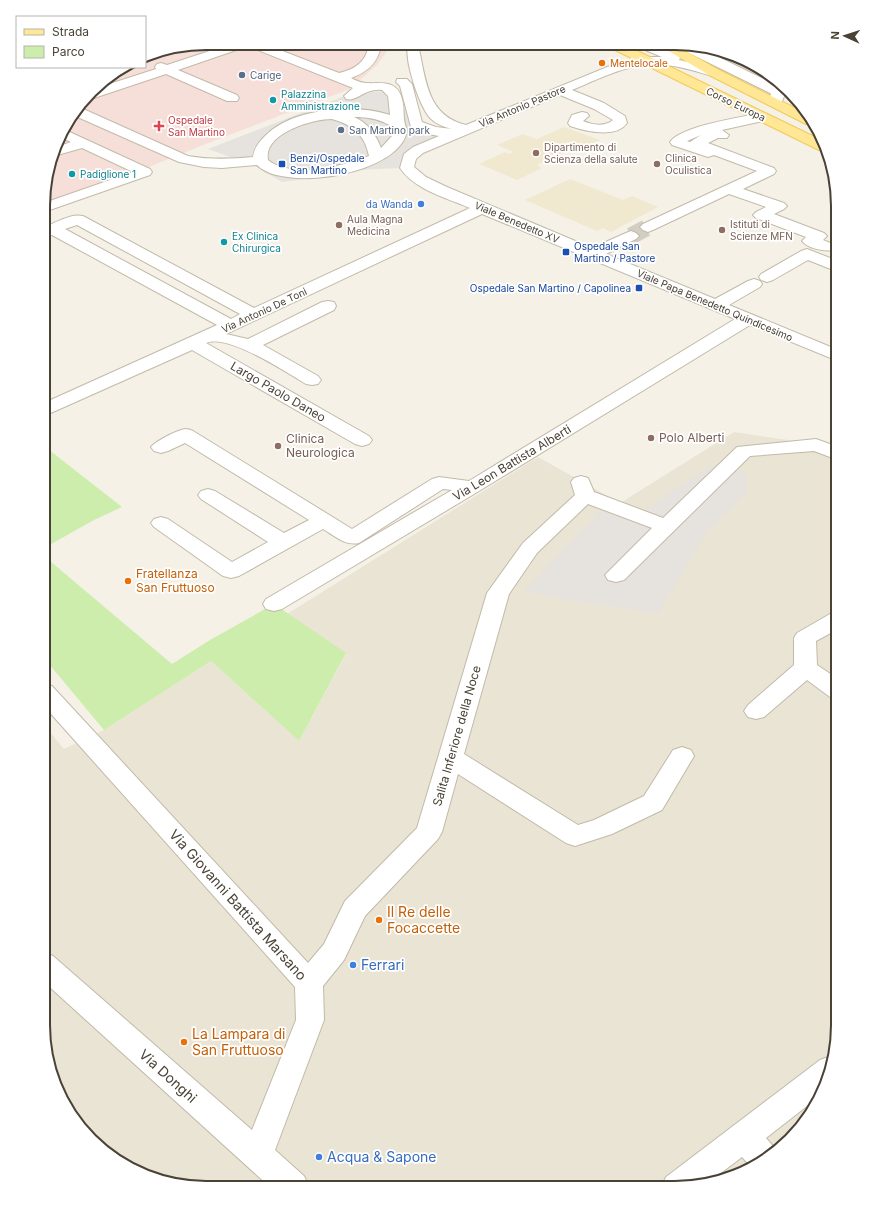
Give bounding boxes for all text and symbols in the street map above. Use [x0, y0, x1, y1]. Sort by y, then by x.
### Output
legend [16, 16, 146, 68]
north arrow [825, 16, 865, 56]
text: Strada [52, 24, 89, 39]
text: N [828, 31, 842, 40]
text: Parco [52, 44, 85, 59]
place label: Mentelocale [610, 57, 668, 69]
marker: Mentelocale [597, 58, 607, 68]
place label: Carige [250, 69, 281, 81]
marker: Carige [237, 70, 247, 80]
street label: Via Antonio Pastore [477, 82, 567, 130]
street label: Corso Europa [704, 84, 768, 124]
place label: Palazzina Amministrazione [281, 88, 360, 112]
marker: Palazzina Amministrazione [268, 95, 278, 105]
place label: Ospedale San Martino [168, 114, 225, 138]
marker: Ospedale San Martino [153, 120, 165, 132]
place label: San Martino park [349, 124, 430, 136]
marker: San Martino park [336, 125, 346, 135]
place label: Dipartimento di Scienza della salute [544, 141, 638, 165]
marker: Dipartimento di Scienza della salute [531, 148, 541, 158]
place label: Benzi/Ospedale San Martino [290, 152, 365, 176]
place label: Clinica Oculistica [665, 152, 712, 176]
marker: Benzi/Ospedale San Martino [277, 159, 287, 169]
marker: Clinica Oculistica [652, 159, 662, 169]
place label: Padiglione 1 [80, 168, 136, 180]
marker: Padiglione 1 [67, 169, 77, 179]
place label: da Wanda [366, 198, 413, 210]
marker: da Wanda [416, 199, 426, 209]
street label: Viale Benedetto XV [473, 199, 561, 245]
place label: Aula Magna Medicina [347, 213, 403, 237]
place label: Istituti di Scienze MFN [730, 218, 793, 242]
marker: Aula Magna Medicina [334, 220, 344, 230]
marker: Istituti di Scienze MFN [717, 225, 727, 235]
place label: Ex Clinica Chirurgica [232, 230, 281, 254]
marker: Ex Clinica Chirurgica [219, 237, 229, 247]
place label: Ospedale San Martino / Pastore [574, 240, 655, 264]
marker: Ospedale San Martino / Pastore [561, 247, 571, 257]
street label: Viale Papa Benedetto Quindicesimo [635, 267, 795, 343]
place label: Ospedale San Martino / Capolinea [470, 282, 631, 294]
marker: Ospedale San Martino / Capolinea [634, 283, 644, 293]
street label: Via Antonio De Toni [219, 285, 309, 335]
street label: Largo Paolo Daneo [228, 358, 329, 425]
street label: Via Leon Battista Alberti [450, 421, 574, 504]
place label: Polo Alberti [659, 430, 724, 445]
place label: Clinica Neurologica [286, 431, 355, 460]
marker: Polo Alberti [646, 433, 656, 443]
marker: Clinica Neurologica [273, 441, 283, 451]
place label: Fratellanza San Fruttuoso [136, 566, 215, 595]
marker: Fratellanza San Fruttuoso [123, 576, 133, 586]
street label: Salita Inferiore della Noce [429, 664, 484, 808]
street label: Via Giovanni Battista Marsano [166, 826, 311, 984]
place label: Il Re delle Focaccette [387, 903, 460, 936]
marker: Il Re delle Focaccette [374, 915, 384, 925]
place label: Ferrari [361, 956, 404, 973]
marker: Ferrari [348, 960, 358, 970]
place label: La Lampara di San Fruttuoso [192, 1025, 285, 1058]
marker: La Lampara di San Fruttuoso [179, 1037, 189, 1047]
street label: Via Donghi [136, 1045, 201, 1106]
place label: Acqua & Sapone [327, 1148, 437, 1165]
marker: Acqua & Sapone [314, 1152, 324, 1162]

